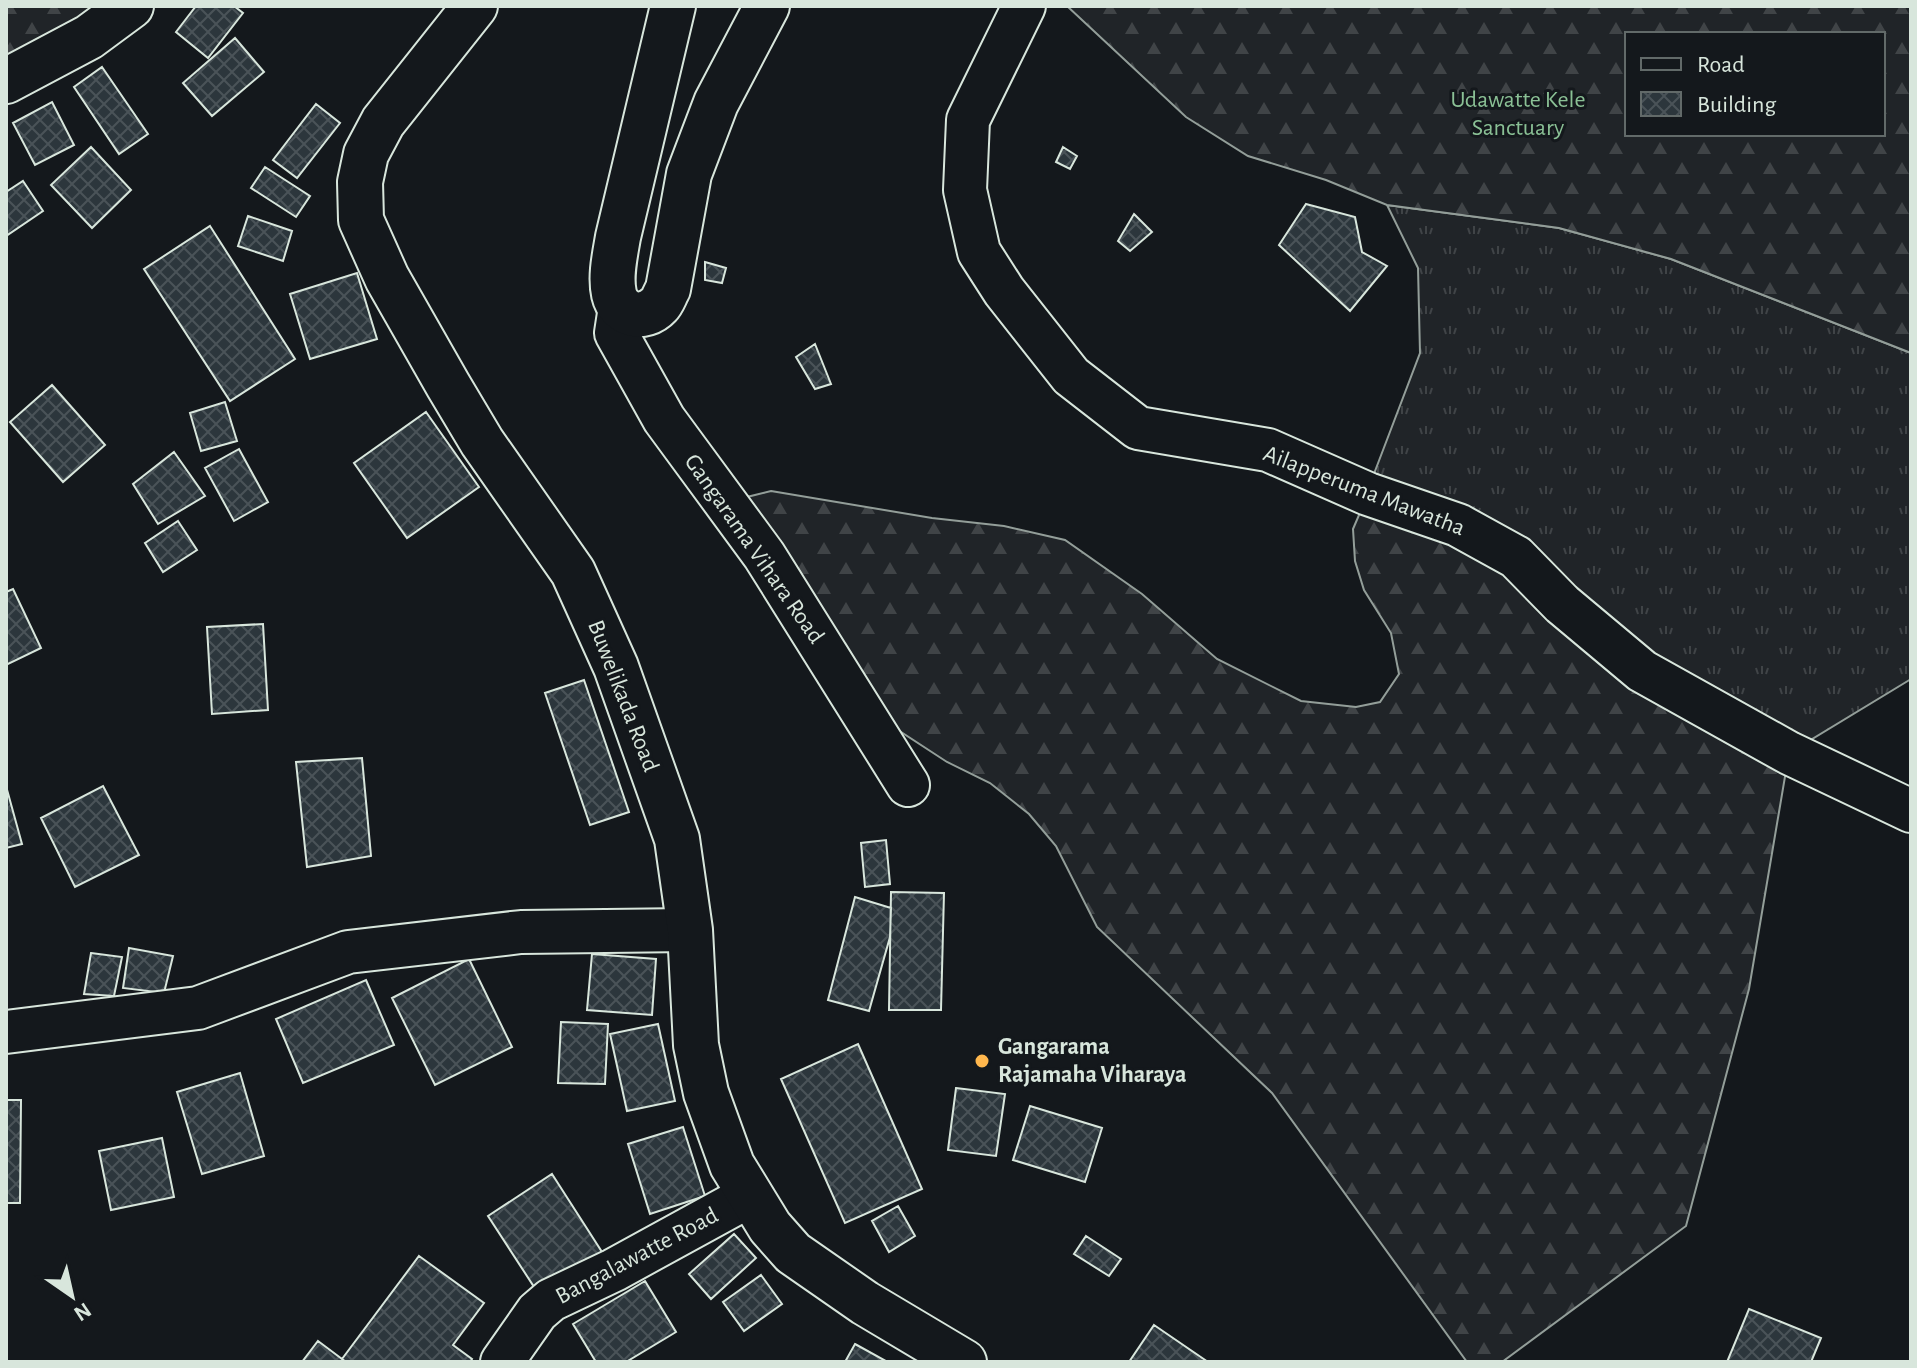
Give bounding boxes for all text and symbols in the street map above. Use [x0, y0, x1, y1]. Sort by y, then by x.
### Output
legend [1625, 32, 1885, 136]
text: Road [1697, 53, 1745, 77]
park label: Udawatte Kele Sanctuary [1451, 88, 1586, 140]
text: Building [1697, 93, 1776, 117]
street label: Ailapperuma Mawatha [1260, 441, 1468, 541]
street label: Gangarama Vihara Road [680, 450, 828, 648]
street label: Buwelikada Road [583, 617, 663, 775]
place label: Gangarama Rajamaha Viharaya [998, 1035, 1187, 1087]
marker: Gangarama Rajamaha Viharaya [973, 1052, 991, 1070]
street label: Bangalawatte Road [552, 1203, 722, 1309]
north arrow [32, 1256, 112, 1336]
text: N [70, 1298, 95, 1325]

